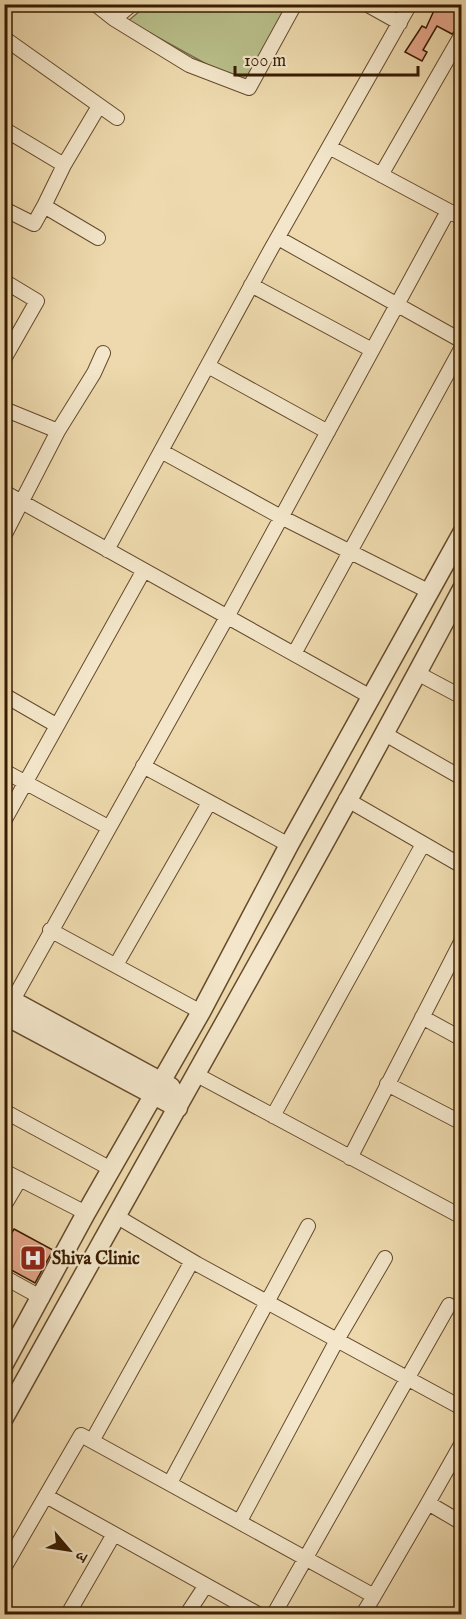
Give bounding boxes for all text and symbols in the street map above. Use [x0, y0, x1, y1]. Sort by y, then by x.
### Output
scale bar [235, 39, 418, 77]
text: 100 m [244, 50, 286, 73]
hospital icon: Shiva Clinic [18, 1243, 48, 1273]
place label: Shiva Clinic [52, 1248, 140, 1271]
north arrow [39, 1520, 99, 1580]
text: उ [69, 1547, 92, 1566]

